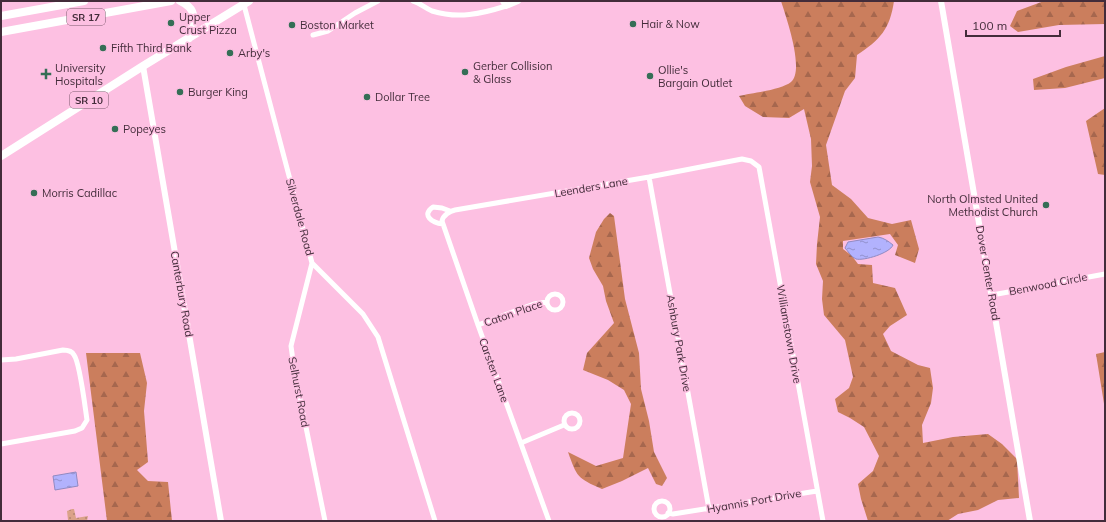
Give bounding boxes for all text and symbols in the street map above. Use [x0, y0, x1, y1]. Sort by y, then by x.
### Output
road number: SR 17 [67, 9, 105, 25]
place label: Upper Crust Pizza [179, 10, 237, 37]
scale bar [966, 12, 1060, 38]
place label: Hair & Now [641, 17, 700, 31]
marker: Upper Crust Pizza [166, 18, 176, 28]
place label: Boston Market [300, 18, 374, 32]
text: 100 m [972, 18, 1007, 33]
marker: Hair & Now [628, 19, 638, 29]
marker: Boston Market [287, 20, 297, 30]
place label: Fifth Third Bank [111, 41, 192, 55]
marker: Fifth Third Bank [98, 43, 108, 53]
place label: Arby's [238, 46, 270, 60]
marker: Arby's [225, 48, 235, 58]
place label: Gerber Collision & Glass [473, 59, 553, 86]
place label: University Hospitals [55, 61, 106, 88]
place label: Ollie's Bargain Outlet [658, 63, 732, 90]
marker: Gerber Collision & Glass [460, 67, 470, 77]
marker: University Hospitals [40, 68, 52, 80]
marker: Ollie's Bargain Outlet [645, 71, 655, 81]
place label: Burger King [188, 85, 248, 99]
marker: Burger King [175, 87, 185, 97]
place label: Dollar Tree [375, 90, 430, 104]
road number: SR 10 [70, 92, 108, 108]
marker: Dollar Tree [362, 92, 372, 102]
place label: Popeyes [123, 122, 166, 136]
marker: Popeyes [110, 124, 120, 134]
street label: Leenders Lane [553, 174, 629, 200]
street label: Silverdale Road [283, 177, 317, 257]
place label: Morris Cadillac [42, 186, 118, 200]
marker: Morris Cadillac [29, 188, 39, 198]
place label: North Olmsted United Methodist Church [927, 192, 1038, 219]
marker: North Olmsted United Methodist Church [1041, 200, 1051, 210]
street label: Dover Center Road [973, 224, 1003, 322]
street label: Canterbury Road [168, 250, 196, 338]
street label: Benwood Circle [1008, 270, 1088, 298]
street label: Williamstown Drive [773, 284, 805, 384]
street label: Ashbury Park Drive [664, 293, 694, 393]
street label: Caton Place [482, 296, 544, 330]
street label: Carsten Lane [476, 336, 512, 404]
street label: Selhurst Road [285, 356, 313, 428]
street label: Hyannis Port Drive [706, 486, 802, 516]

